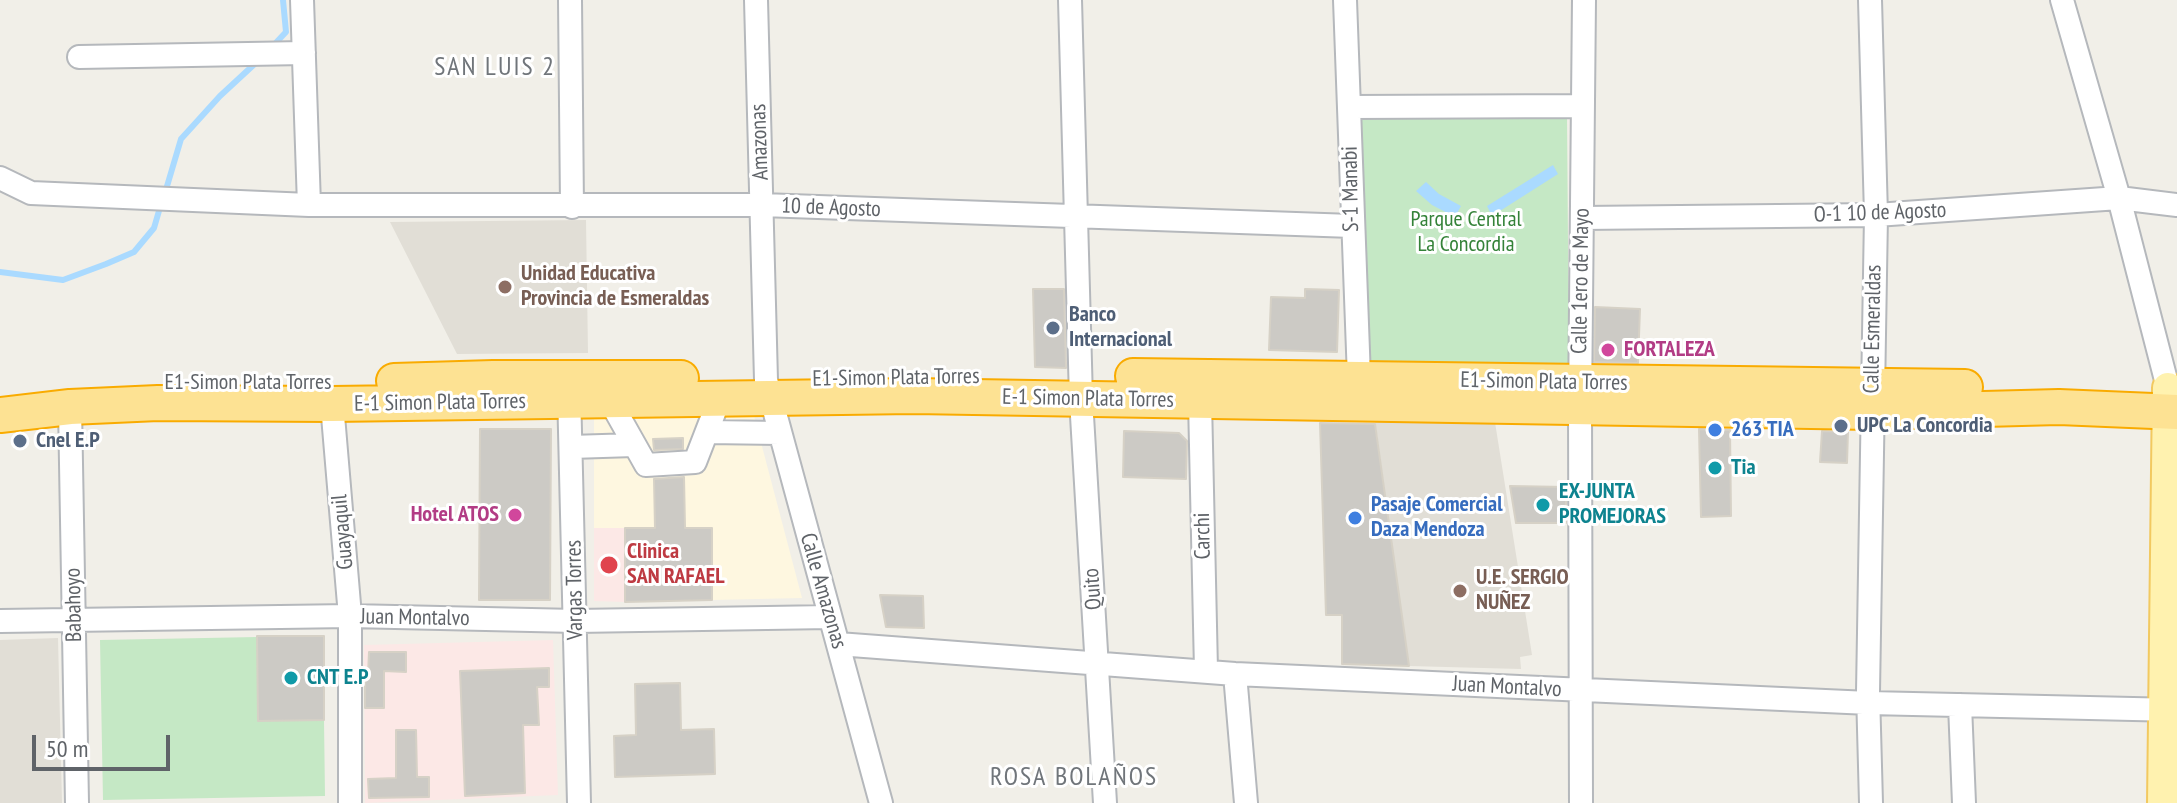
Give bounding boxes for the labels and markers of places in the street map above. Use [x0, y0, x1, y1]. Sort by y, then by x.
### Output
place label: Unidad Educativa Provincia de Esmeraldas [521, 261, 709, 312]
marker: Unidad Educativa Provincia de Esmeraldas [496, 278, 514, 296]
place label: Banco Internacional [1069, 302, 1172, 354]
marker: Banco Internacional [1044, 319, 1062, 337]
place label: FORTALEZA [1624, 337, 1715, 363]
marker: FORTALEZA [1599, 341, 1617, 359]
place label: UPC La Concordia [1857, 413, 1993, 439]
place label: 263 TIA [1731, 417, 1794, 443]
marker: UPC La Concordia [1832, 417, 1850, 435]
marker: 263 TIA [1706, 421, 1724, 439]
place label: Cnel E.P [36, 428, 100, 454]
marker: Cnel E.P [11, 432, 29, 450]
place label: Tia [1731, 455, 1755, 481]
marker: Tia [1706, 459, 1724, 477]
place label: EX-JUNTA PROMEJORAS [1559, 479, 1666, 530]
place label: Pasaje Comercial Daza Mendoza [1371, 492, 1502, 544]
marker: EX-JUNTA PROMEJORAS [1534, 496, 1552, 514]
place label: Hotel ATOS [411, 502, 499, 528]
marker: Hotel ATOS [506, 506, 524, 524]
marker: Pasaje Comercial Daza Mendoza [1346, 509, 1364, 527]
place label: Clinica SAN RAFAEL [627, 539, 724, 590]
marker: Clinica SAN RAFAEL [598, 554, 620, 576]
place label: U.E. SERGIO NUÑEZ [1476, 565, 1569, 616]
marker: U.E. SERGIO NUÑEZ [1451, 582, 1469, 600]
place label: CNT E.P [307, 665, 368, 691]
marker: CNT E.P [282, 669, 300, 687]

